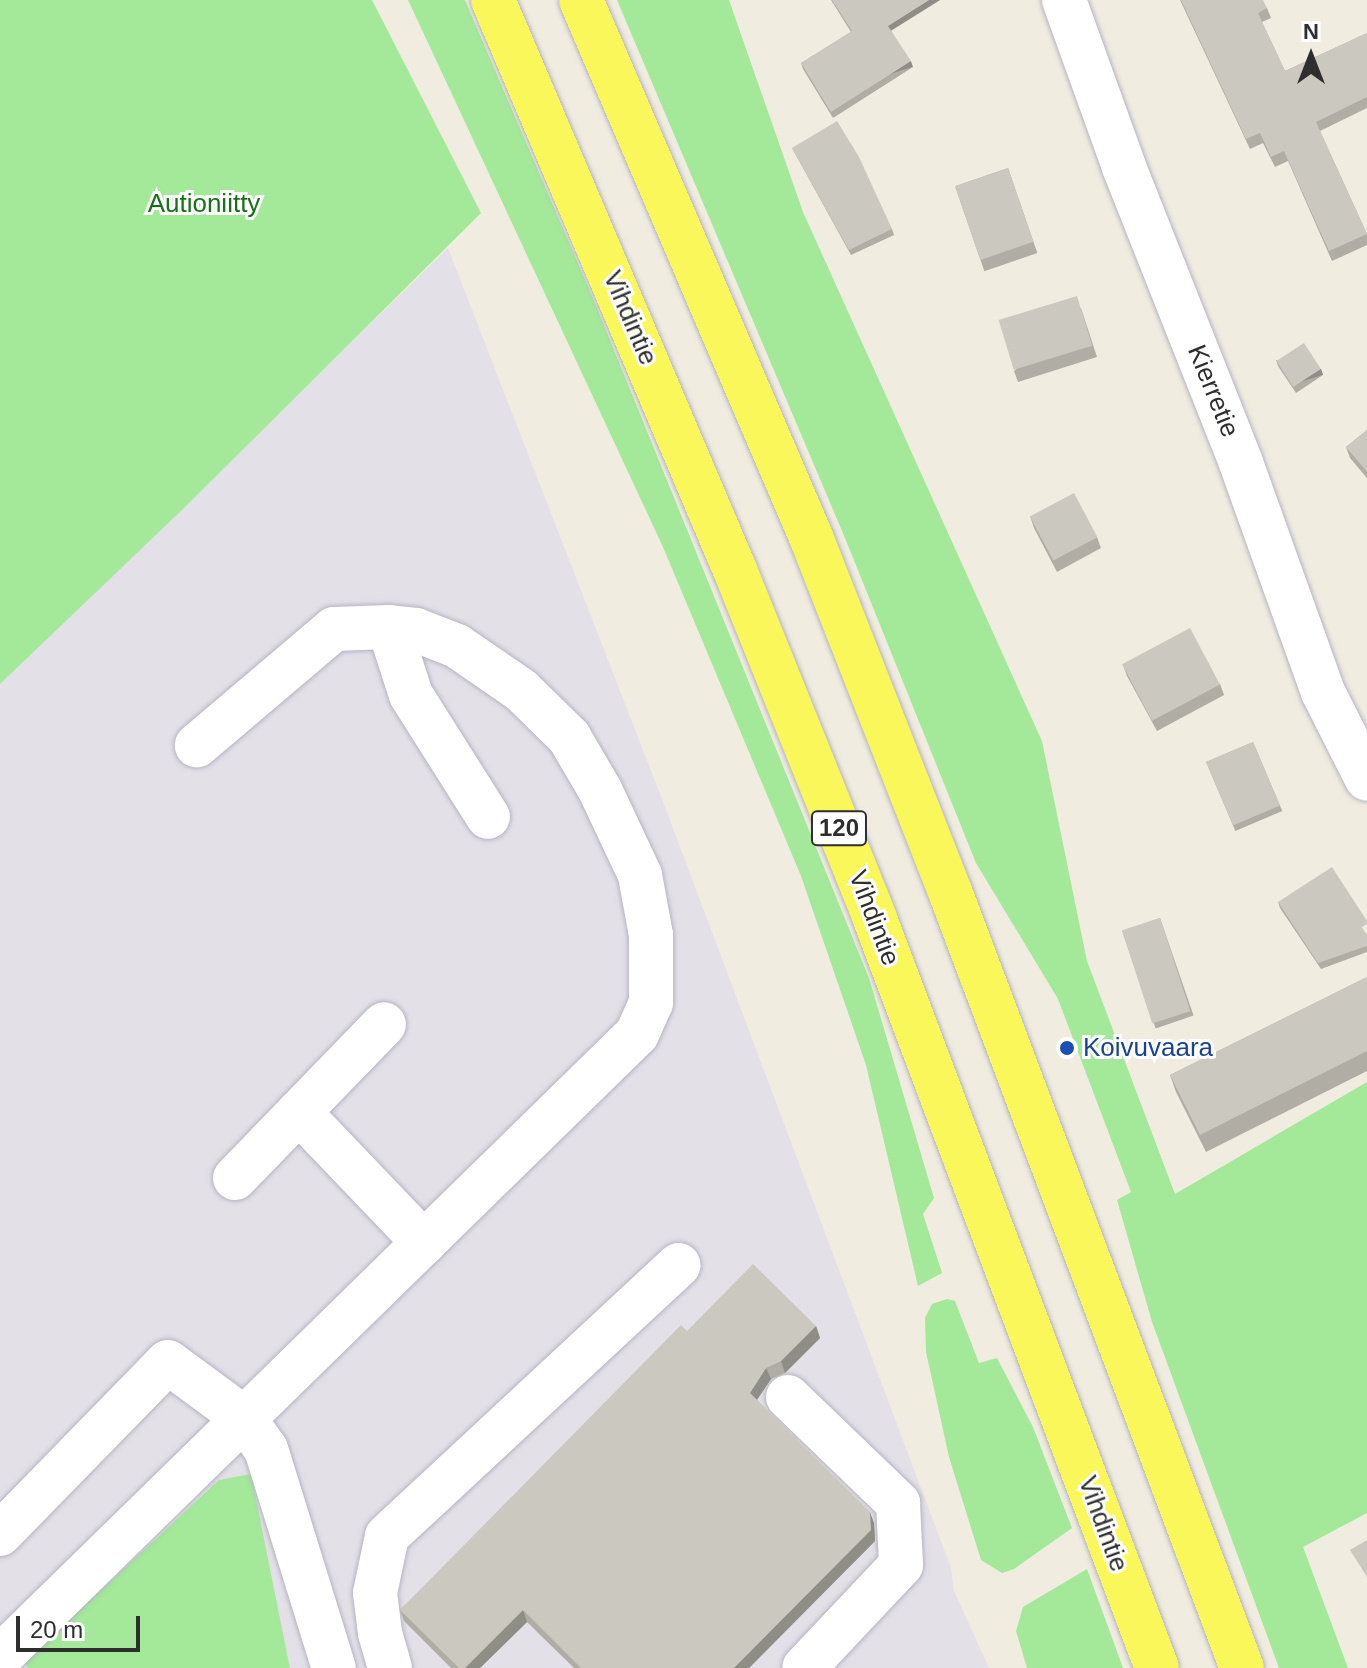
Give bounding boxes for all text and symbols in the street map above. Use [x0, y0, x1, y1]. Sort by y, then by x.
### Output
north arrow [1271, 16, 1351, 96]
text: N [1303, 19, 1319, 44]
park label: Autioniitty [148, 188, 260, 220]
street label: Vihdintie [596, 266, 664, 370]
street label: Kierretie [1180, 340, 1246, 442]
road number: 120 [809, 808, 869, 848]
street label: Vihdintie [842, 866, 906, 970]
place label: Koivuvaara [1083, 1032, 1213, 1064]
marker: Koivuvaara [1058, 1039, 1076, 1057]
street label: Vihdintie [1071, 1472, 1135, 1576]
scale bar [20, 1600, 144, 1650]
text: 20 m [30, 1616, 83, 1643]

